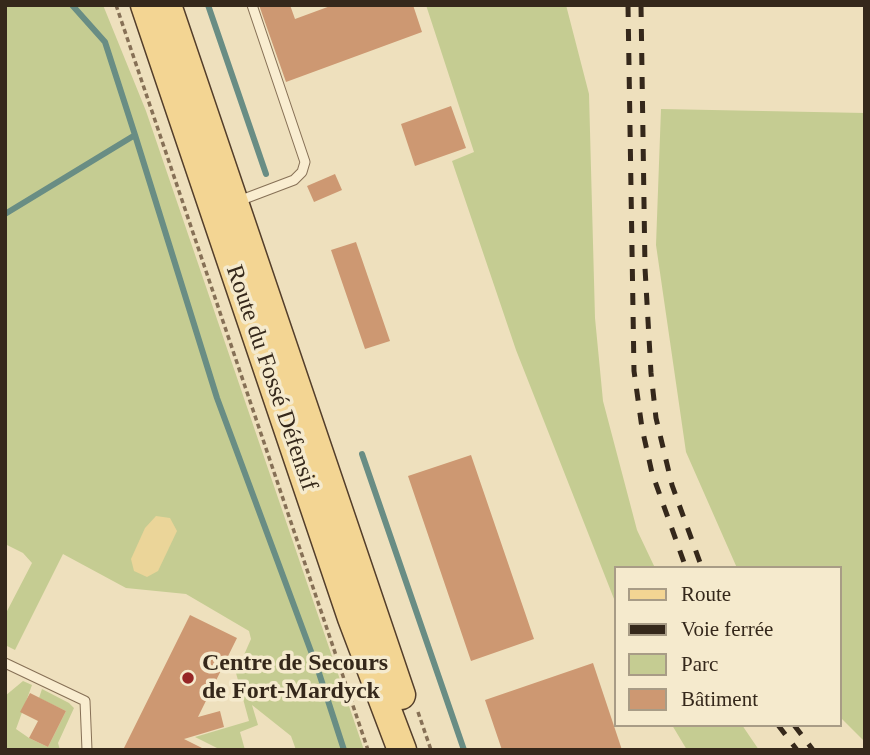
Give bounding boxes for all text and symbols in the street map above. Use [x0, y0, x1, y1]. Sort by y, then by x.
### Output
street label: Route du Fossé Défensif [219, 261, 323, 495]
legend [614, 566, 842, 727]
text: Route [681, 582, 731, 606]
text: Voie ferrée [681, 617, 773, 641]
place label: Centre de Secours de Fort-Mardyck [202, 650, 388, 706]
text: Parc [681, 652, 718, 676]
marker: Centre de Secours de Fort-Mardyck [180, 670, 196, 686]
text: Bâtiment [681, 687, 758, 711]

